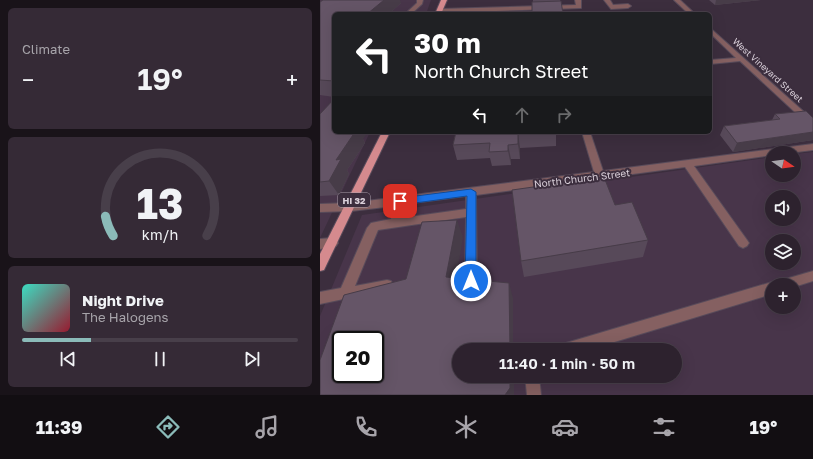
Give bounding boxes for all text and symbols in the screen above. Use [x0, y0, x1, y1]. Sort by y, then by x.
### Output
text: 30 m [414, 26, 481, 59]
icon: left [348, 28, 400, 80]
street label: West Vineyard Street [731, 36, 806, 105]
text: Climate [22, 41, 70, 57]
text: North Church Street [414, 60, 588, 82]
text: 19° [137, 61, 183, 97]
text: − [22, 66, 34, 93]
text: + [286, 66, 298, 93]
icon: left [469, 104, 491, 126]
icon: ahead [511, 104, 533, 126]
icon: right [553, 104, 575, 126]
north arrow [765, 146, 801, 182]
map controls [765, 146, 801, 314]
street label: North Church Street [533, 166, 631, 190]
text: 13 [137, 177, 183, 227]
pin [383, 184, 417, 218]
icon: arrive [389, 190, 411, 212]
button: sound [765, 190, 801, 226]
road number: HI 32 [338, 193, 370, 207]
text: km/h [142, 225, 178, 242]
button: layers [765, 234, 801, 270]
position arrow [450, 260, 492, 302]
button: + [765, 278, 801, 314]
text: Night Drive [82, 291, 164, 309]
text: The Halogens [82, 309, 168, 325]
speed limit sign: 20 [332, 331, 384, 383]
icon: previous [57, 348, 79, 370]
icon: pause [149, 348, 171, 370]
icon: next [241, 348, 263, 370]
text: 11:40 · 1 min · 50 m [499, 354, 635, 372]
icon: directions [154, 413, 182, 441]
icon: music [253, 413, 281, 441]
icon: phone [352, 413, 380, 441]
icon: climate [452, 413, 480, 441]
icon: car [551, 413, 579, 441]
icon: filters [650, 413, 678, 441]
text: 11:39 [36, 416, 82, 438]
text: 19° [750, 416, 777, 438]

